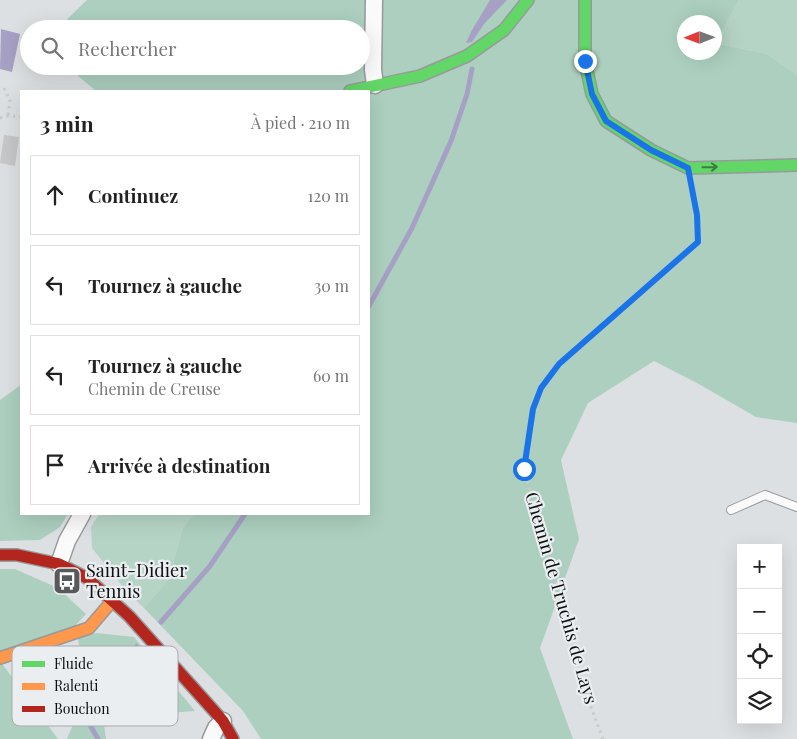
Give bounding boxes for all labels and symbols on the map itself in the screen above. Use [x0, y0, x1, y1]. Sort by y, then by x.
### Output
north arrow [677, 15, 722, 60]
route end [574, 50, 597, 73]
one-way arrow [701, 162, 717, 172]
route start [513, 458, 536, 481]
street label: Chemin de Truchis de Lays [520, 489, 604, 707]
place label: Saint-Didier Tennis [86, 558, 187, 603]
bus stop icon: Saint-Didier Tennis [52, 566, 82, 596]
legend [12, 646, 178, 726]
text: Fluide [54, 654, 93, 673]
text: Ralenti [54, 676, 98, 695]
text: Bouchon [54, 699, 110, 718]

